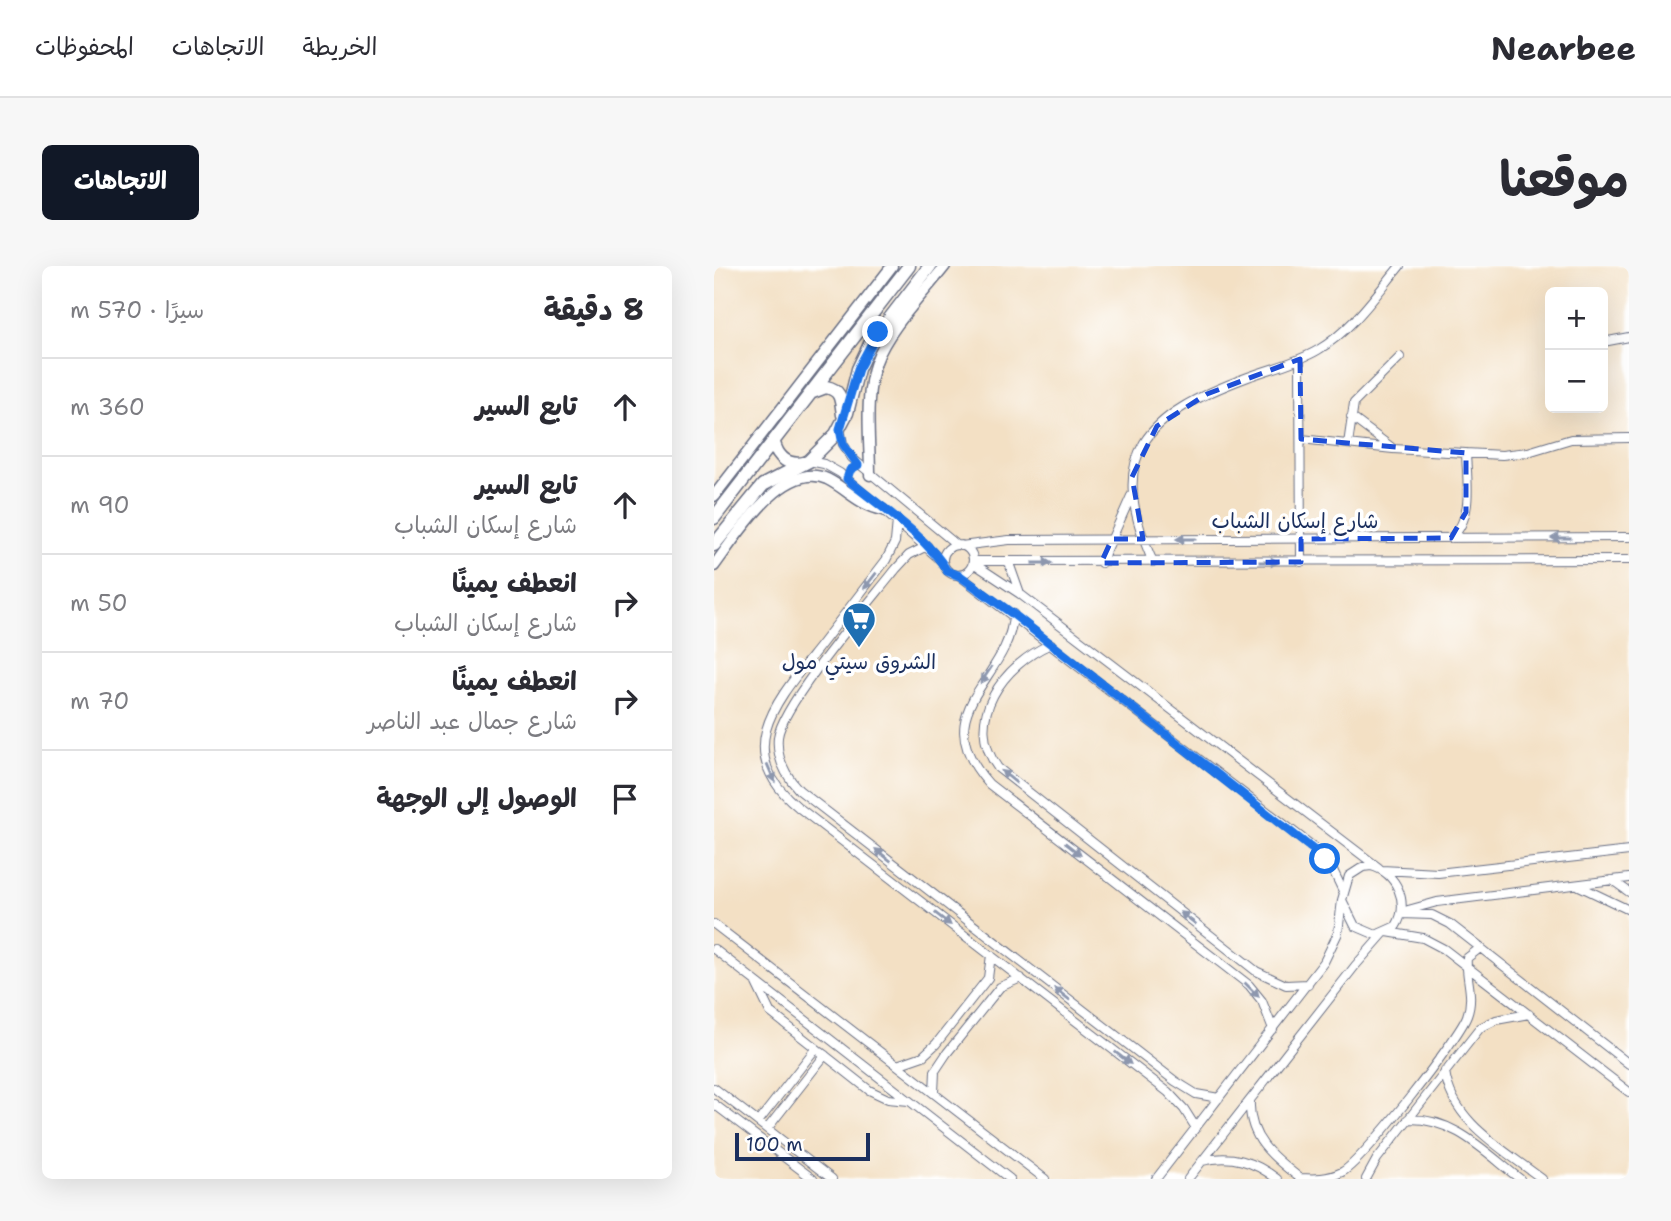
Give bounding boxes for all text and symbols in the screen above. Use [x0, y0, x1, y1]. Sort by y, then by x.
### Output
text: Nearbee [1491, 26, 1636, 71]
text: المحفوظات [35, 31, 134, 63]
text: الاتجاهات [172, 31, 265, 63]
text: الخريطة [303, 31, 377, 63]
button: الاتجاهات [42, 145, 199, 220]
text: موقعنا [1499, 146, 1629, 212]
map controls [1545, 287, 1608, 413]
button: + [1545, 287, 1608, 350]
text: 8 دقيقة [543, 289, 644, 330]
text: سيرًا · 570 m [70, 295, 204, 325]
route end [862, 316, 893, 347]
button: − [1545, 350, 1608, 413]
text: تابع السير [475, 388, 577, 423]
icon: ahead [606, 388, 644, 426]
text: 360 m [70, 392, 145, 422]
text: تابع السير [475, 467, 577, 502]
icon: ahead [606, 486, 644, 524]
text: 90 m [70, 490, 130, 520]
street label: شارع إسكان الشباب [1212, 507, 1379, 536]
text: شارع إسكان الشباب [394, 510, 577, 540]
one-way arrow [1550, 532, 1572, 544]
one-way arrow [1175, 533, 1197, 545]
one-way arrow [1258, 556, 1280, 568]
one-way arrow [1031, 557, 1053, 569]
text: انعطف يمينًا [452, 565, 577, 600]
one-way arrow [862, 572, 877, 590]
icon: right [606, 584, 644, 622]
text: 50 m [70, 588, 128, 618]
supermarket icon: الشروق سيتي مول [840, 600, 878, 649]
text: شارع إسكان الشباب [394, 608, 577, 638]
place label: الشروق سيتي مول [782, 648, 936, 681]
text: انعطف يمينًا [452, 663, 577, 698]
one-way arrow [980, 665, 993, 685]
icon: right [606, 682, 644, 720]
text: 70 m [70, 686, 129, 716]
text: شارع جمال عبد الناصر [367, 706, 577, 736]
one-way arrow [765, 763, 777, 783]
one-way arrow [1001, 770, 1019, 785]
text: الوصول إلى الوجهة [376, 780, 577, 815]
icon: arrive [606, 780, 644, 818]
one-way arrow [1064, 842, 1082, 856]
route start [1309, 843, 1340, 874]
one-way arrow [874, 847, 892, 862]
one-way arrow [1180, 910, 1198, 925]
one-way arrow [934, 911, 952, 925]
one-way arrow [1243, 981, 1260, 998]
one-way arrow [1054, 986, 1072, 1001]
one-way arrow [1114, 1050, 1132, 1065]
scale bar [735, 1130, 870, 1162]
text: 100 m [746, 1132, 803, 1157]

